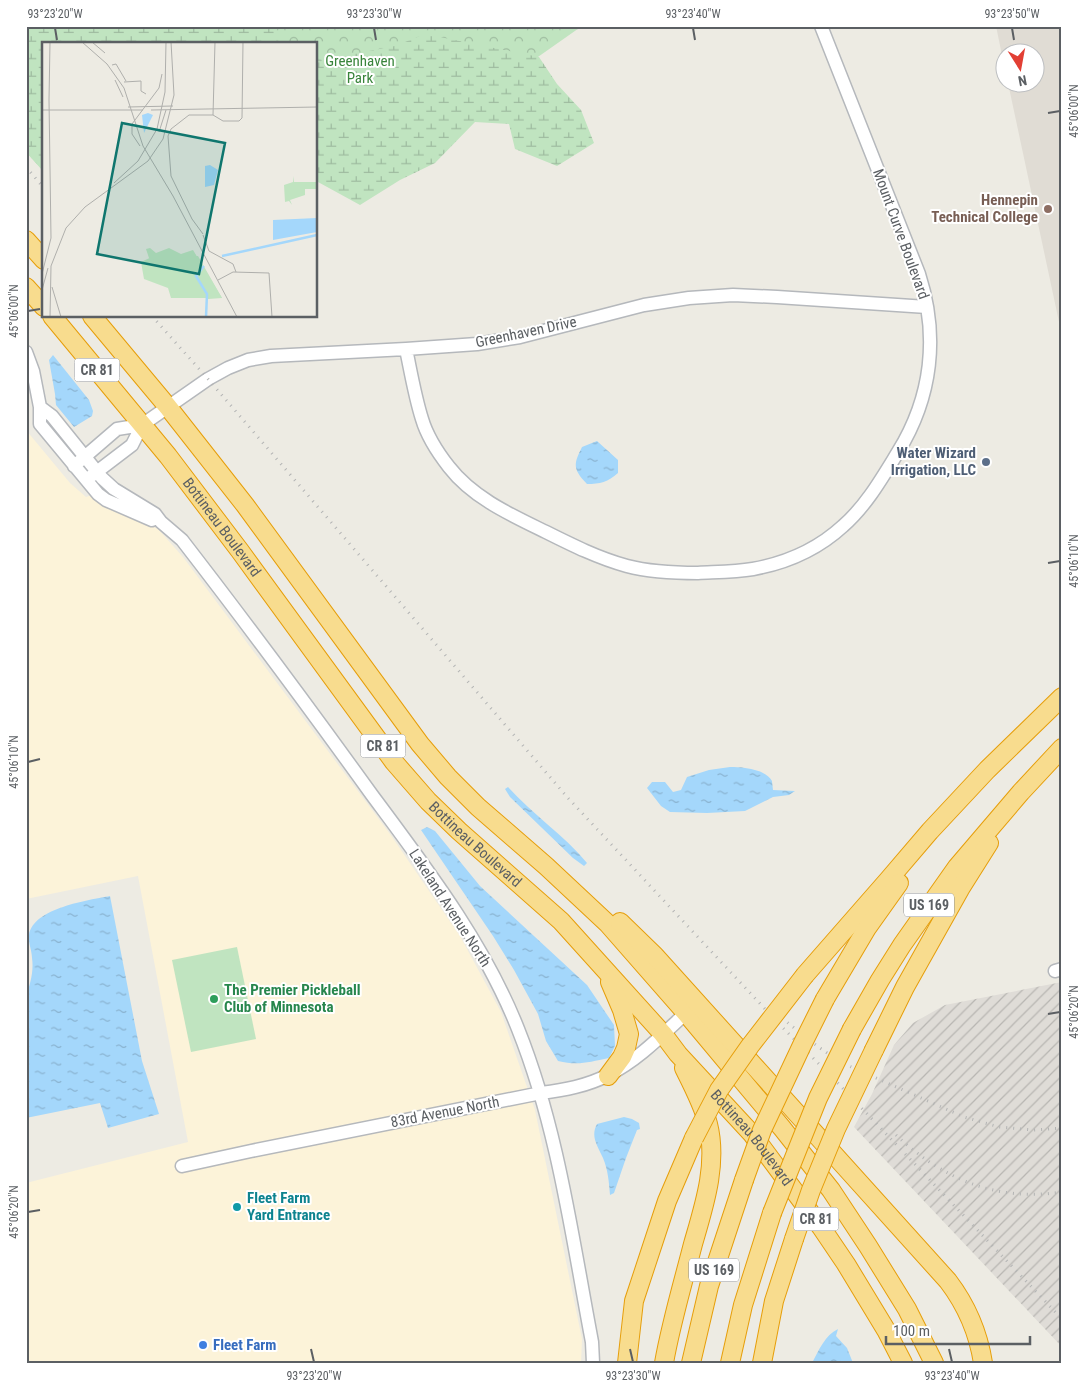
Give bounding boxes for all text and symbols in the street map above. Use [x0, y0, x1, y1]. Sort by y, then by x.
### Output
text: 93°23'20"W [27, 7, 83, 21]
text: 93°23'30"W [346, 7, 402, 21]
text: 93°23'40"W [665, 7, 721, 21]
text: 93°23'50"W [984, 7, 1040, 21]
inset map [42, 42, 318, 318]
north arrow [996, 42, 1046, 92]
park label: Greenhaven Park [325, 52, 395, 87]
text: N [1017, 72, 1028, 89]
text: 45°06'00"N [1067, 84, 1081, 138]
street label: Mount Curve Boulevard [869, 166, 933, 302]
place label: Hennepin Technical College [931, 191, 1038, 226]
marker: Hennepin Technical College [1042, 203, 1054, 215]
text: 45°06'00"N [7, 284, 21, 338]
street label: Greenhaven Drive [474, 312, 578, 352]
road number: CR 81 [74, 358, 120, 382]
place label: Water Wizard Irrigation, LLC [891, 444, 976, 479]
marker: Water Wizard Irrigation, LLC [980, 456, 992, 468]
street label: Bottineau Boulevard [179, 474, 265, 580]
text: 45°06'10"N [1067, 534, 1081, 588]
road number: CR 81 [360, 734, 406, 758]
text: 45°06'10"N [7, 735, 21, 789]
street label: Bottineau Boulevard [425, 798, 525, 891]
street label: Lakeland Avenue North [405, 846, 495, 970]
road number: US 169 [904, 894, 954, 916]
place label: The Premier Pickleball Club of Minnesota [224, 981, 361, 1016]
text: 45°06'20"N [1067, 985, 1081, 1039]
marker: The Premier Pickleball Club of Minnesota [208, 993, 220, 1005]
street label: Bottineau Boulevard [707, 1086, 796, 1189]
street label: 83rd Avenue North [389, 1093, 501, 1131]
text: 45°06'20"N [7, 1185, 21, 1239]
place label: Fleet Farm Yard Entrance [247, 1189, 330, 1224]
marker: Fleet Farm Yard Entrance [231, 1201, 243, 1213]
road number: CR 81 [794, 1208, 838, 1230]
road number: US 169 [689, 1258, 739, 1282]
scale bar [886, 1314, 1029, 1346]
text: 100 m [893, 1322, 930, 1340]
place label: Fleet Farm [213, 1336, 276, 1354]
marker: Fleet Farm [197, 1339, 209, 1351]
text: 93°23'20"W [286, 1369, 342, 1383]
text: 93°23'30"W [605, 1369, 661, 1383]
text: 93°23'40"W [924, 1369, 980, 1383]

